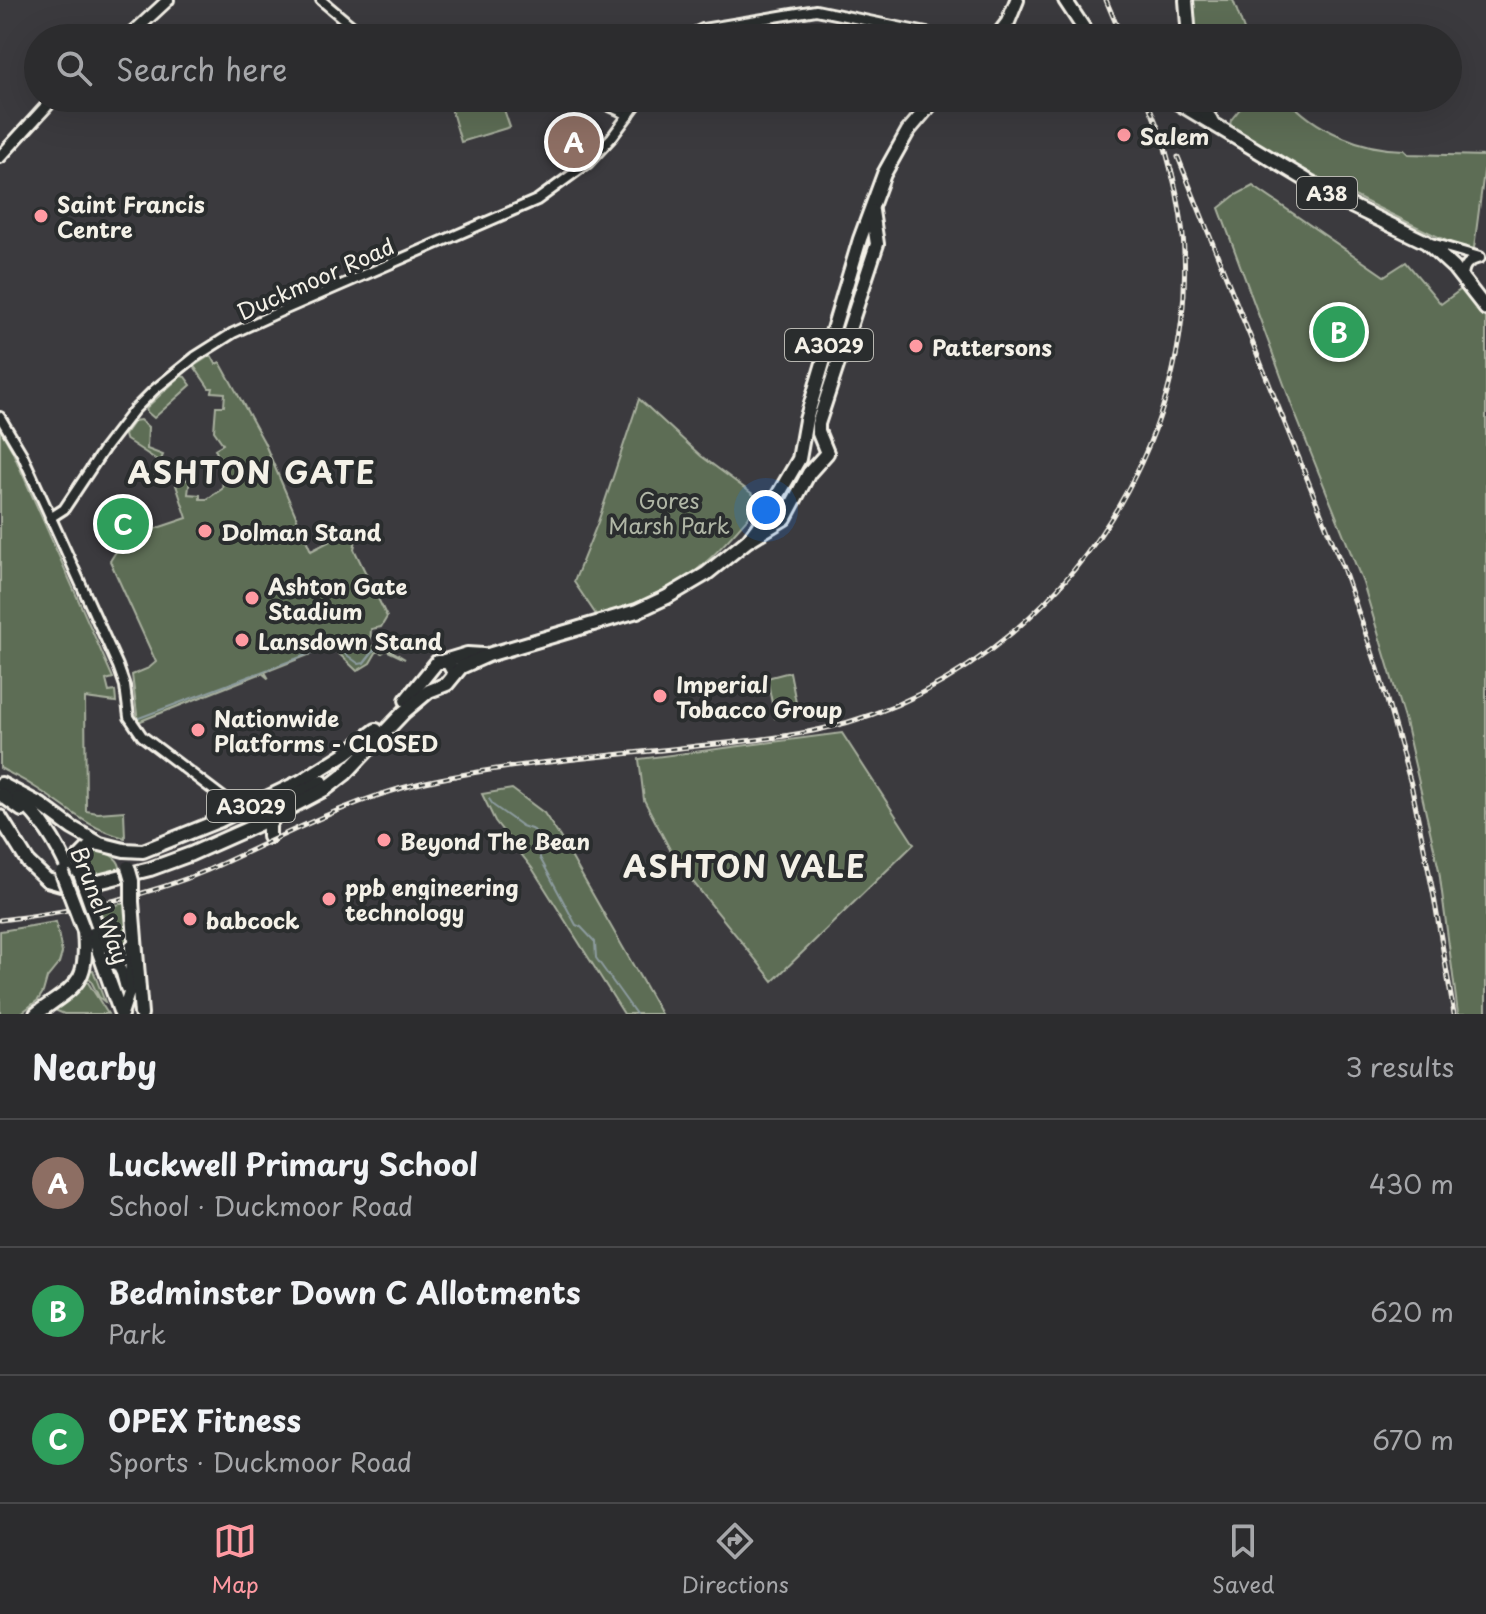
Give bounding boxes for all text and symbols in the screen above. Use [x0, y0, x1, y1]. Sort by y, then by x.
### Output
search box [24, 24, 1462, 112]
icon: search [52, 46, 96, 90]
text: Search here [116, 46, 288, 91]
pin: A [548, 112, 600, 172]
place label: Salem [1140, 119, 1209, 152]
marker: Salem [1115, 126, 1133, 144]
road number: A38 [1297, 177, 1357, 209]
place label: Saint Francis Centre [57, 187, 205, 245]
marker: Saint Francis Centre [32, 207, 50, 225]
street label: Duckmoor Road [231, 229, 399, 327]
pin: B [1313, 302, 1365, 362]
road number: A3029 [785, 329, 873, 361]
place label: Pattersons [932, 330, 1052, 363]
marker: Pattersons [907, 337, 925, 355]
district label: ASHTON GATE [128, 449, 376, 494]
park label: Gores Marsh Park [608, 483, 730, 541]
your location [746, 490, 786, 530]
pin: C [97, 494, 149, 554]
place label: Dolman Stand [221, 515, 382, 548]
marker: Dolman Stand [196, 522, 214, 540]
place label: Ashton Gate Stadium [268, 569, 407, 627]
marker: Ashton Gate Stadium [243, 589, 261, 607]
place label: Lansdown Stand [258, 624, 443, 657]
marker: Lansdown Stand [233, 631, 251, 649]
place label: Imperial Tobacco Group [676, 667, 843, 725]
marker: Imperial Tobacco Group [651, 687, 669, 705]
place label: Nationwide Platforms - CLOSED [214, 701, 438, 759]
marker: Nationwide Platforms - CLOSED [189, 721, 207, 739]
road number: A3029 [207, 790, 295, 822]
place label: Beyond The Bean [400, 824, 590, 857]
marker: Beyond The Bean [375, 831, 393, 849]
street label: Brunel Way [63, 841, 139, 969]
district label: ASHTON VALE [623, 843, 867, 888]
place label: ppb engineering technology [345, 870, 519, 928]
marker: ppb engineering technology [320, 890, 338, 908]
place label: babcock [206, 903, 300, 936]
marker: babcock [181, 910, 199, 928]
text: Nearby [32, 1040, 157, 1092]
text: 3 results [1346, 1047, 1454, 1086]
text: Luckwell Primary School [108, 1141, 478, 1186]
text: A [48, 1164, 68, 1203]
text: 430 m [1369, 1164, 1454, 1203]
text: School · Duckmoor Road [108, 1186, 413, 1225]
text: Bedminster Down C Allotments [108, 1269, 581, 1314]
text: B [49, 1292, 67, 1331]
text: 620 m [1370, 1292, 1454, 1331]
text: Park [108, 1314, 166, 1353]
text: OPEX Fitness [108, 1397, 301, 1442]
text: C [48, 1420, 68, 1459]
text: 670 m [1372, 1420, 1454, 1459]
text: Sports · Duckmoor Road [108, 1442, 412, 1481]
tab: Map [212, 1519, 259, 1600]
tab: Directions [682, 1519, 789, 1600]
tab: Saved [1212, 1519, 1274, 1600]

